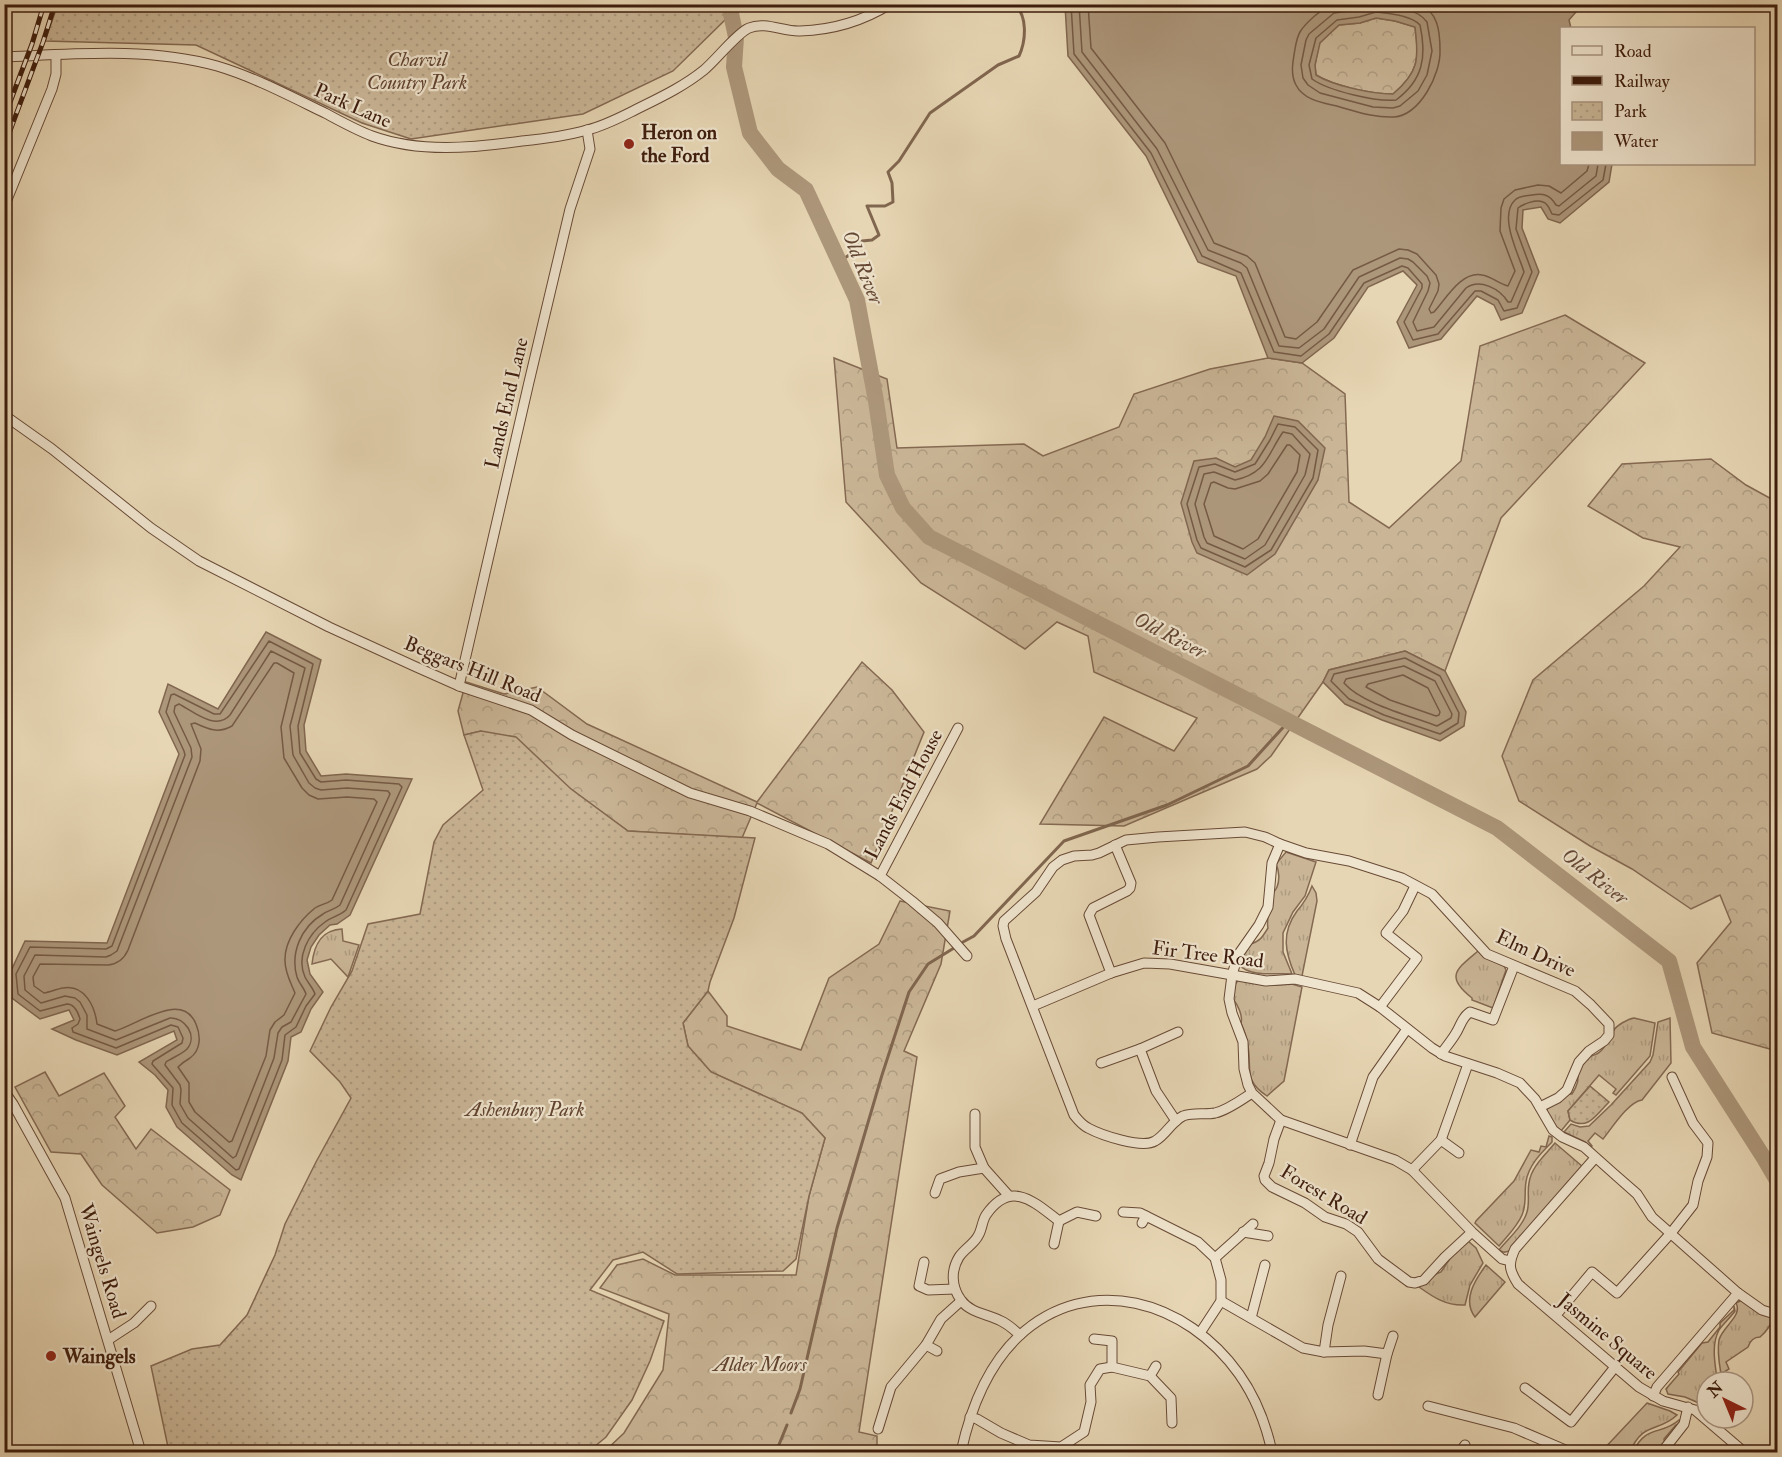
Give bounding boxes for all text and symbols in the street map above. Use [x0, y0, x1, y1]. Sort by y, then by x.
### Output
legend [1560, 27, 1755, 165]
text: Road [1614, 40, 1652, 63]
park label: Charvil Country Park [367, 47, 467, 95]
text: Railway [1614, 70, 1671, 93]
street label: Park Lane [310, 77, 395, 134]
text: Park [1614, 100, 1647, 123]
place label: Heron on the Ford [641, 120, 718, 168]
text: Water [1613, 130, 1658, 153]
marker: Heron on the Ford [622, 137, 636, 151]
water label: Old River [835, 226, 890, 310]
street label: Lands End Lane [479, 335, 534, 471]
water label: Old River [1129, 606, 1212, 666]
street label: Beggars Hill Road [401, 631, 545, 708]
street label: Lands End House [859, 725, 948, 864]
water label: Old River [1556, 842, 1635, 912]
street label: Elm Drive [1492, 924, 1580, 983]
street label: Fir Tree Road [1151, 935, 1265, 974]
park label: Ashenbury Park [463, 1097, 585, 1122]
street label: Forest Road [1276, 1159, 1372, 1230]
street label: Waingels Road [73, 1200, 132, 1322]
street label: Jasmine Square [1552, 1287, 1663, 1385]
place label: Waingels [62, 1344, 136, 1370]
marker: Waingels [44, 1349, 58, 1363]
park label: Alder Moors [712, 1352, 807, 1377]
north arrow [1695, 1370, 1755, 1430]
text: N [1703, 1377, 1728, 1403]

